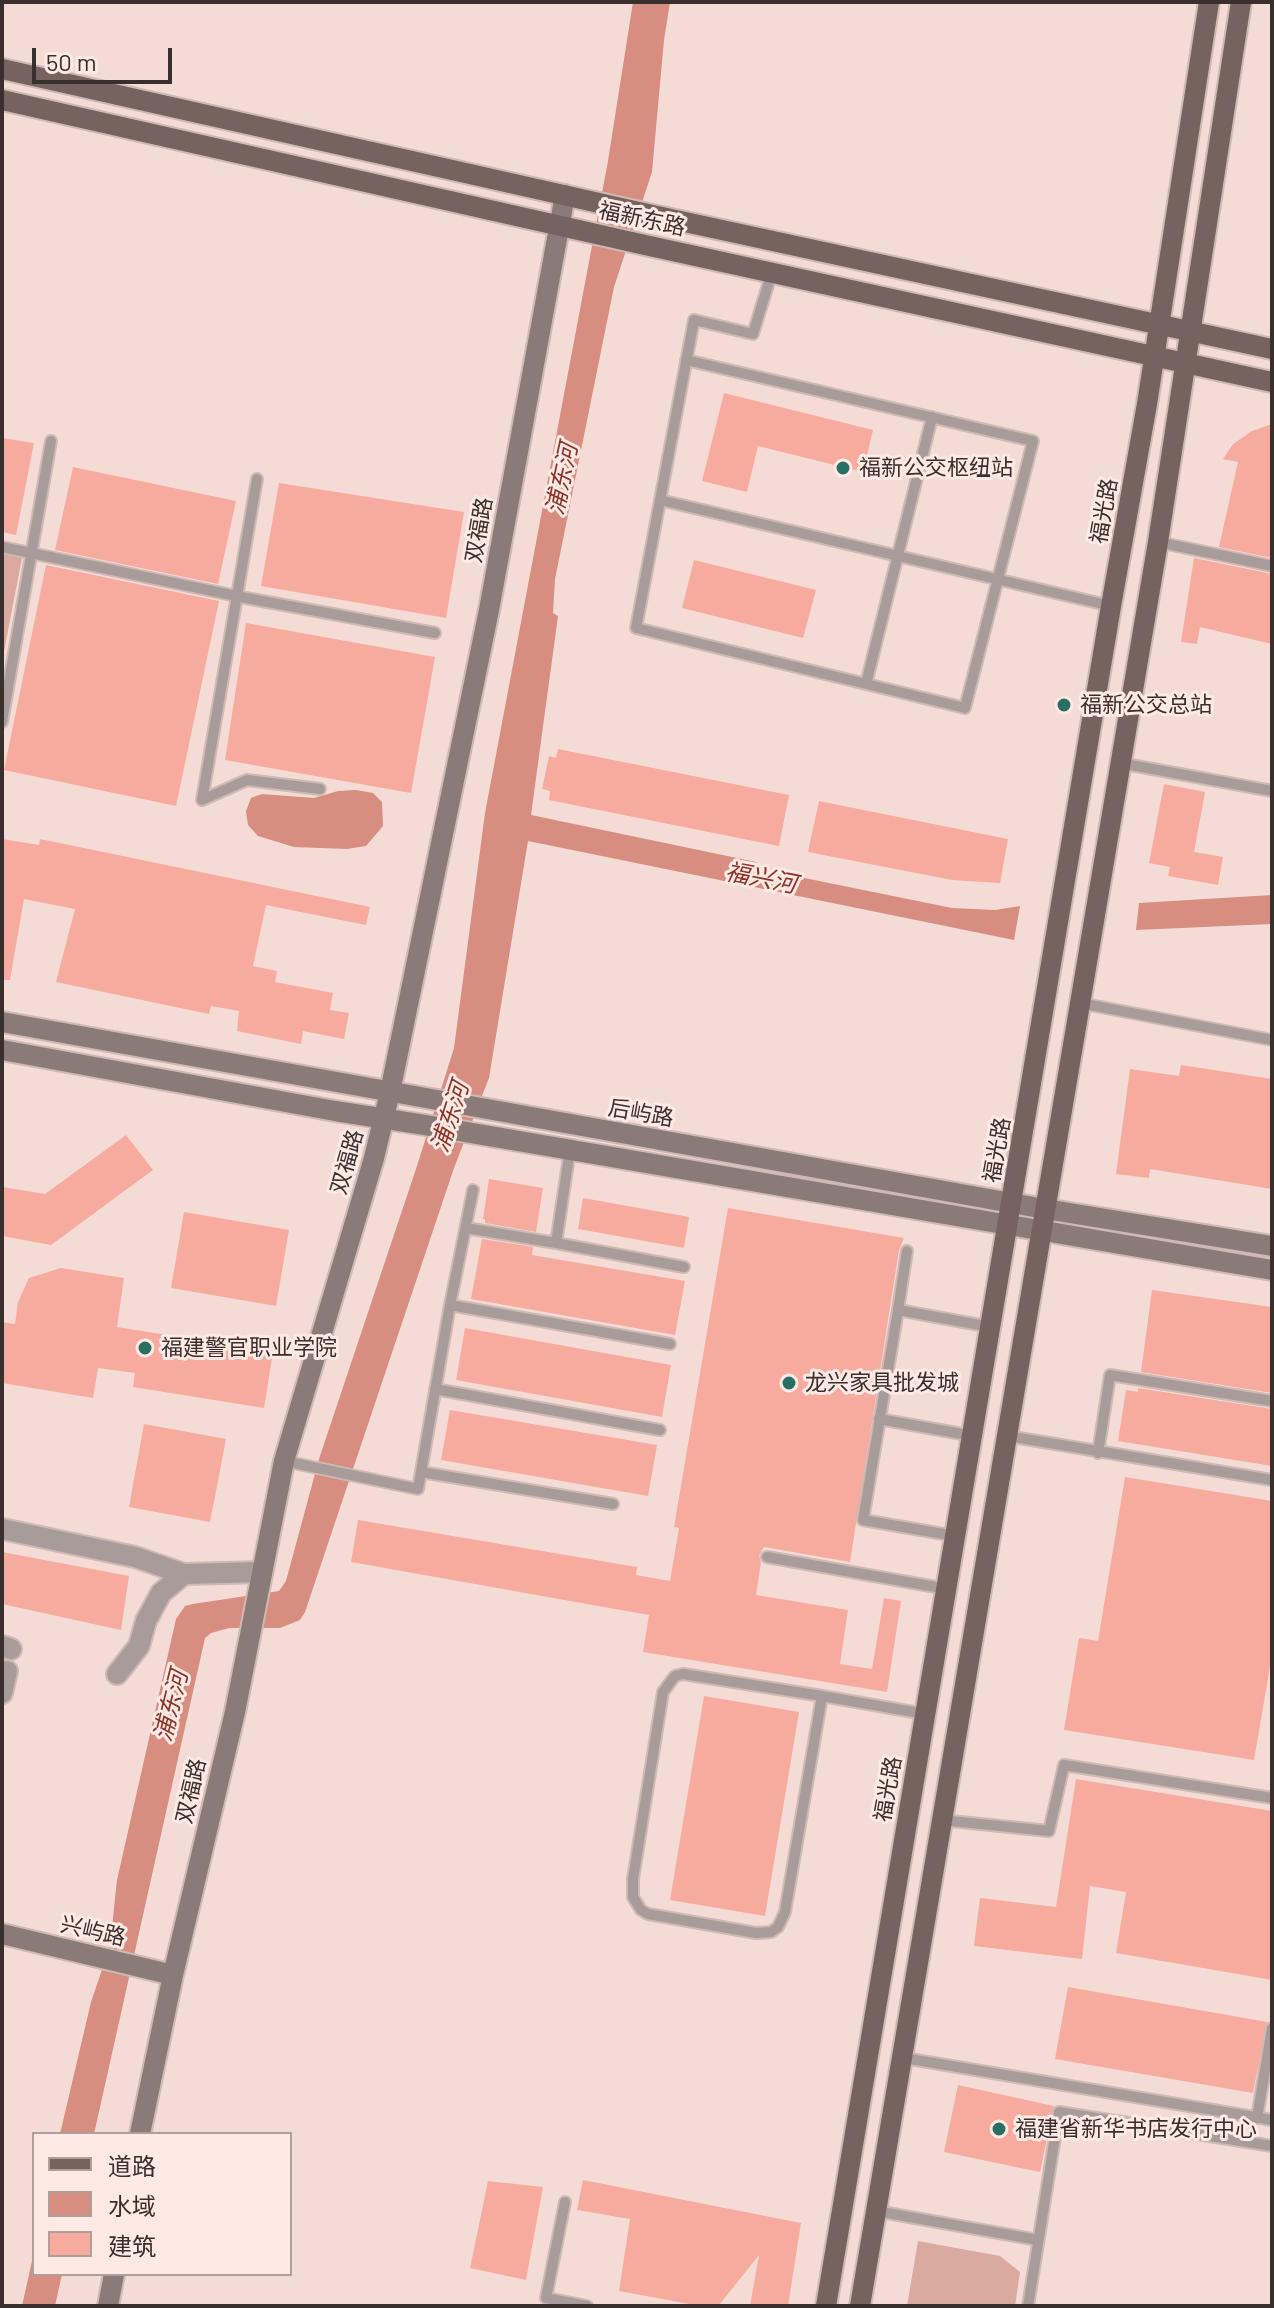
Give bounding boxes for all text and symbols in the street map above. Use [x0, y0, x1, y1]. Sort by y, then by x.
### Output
scale bar [36, 32, 176, 82]
text: 50 m [46, 47, 97, 76]
street label: 福新东路 [596, 197, 688, 241]
water label: 浦东河 [540, 441, 584, 517]
place label: 福新公交枢纽站 [859, 455, 1013, 481]
marker: 福新公交枢纽站 [834, 459, 852, 477]
street label: 福光路 [1085, 476, 1123, 546]
street label: 双福路 [460, 495, 498, 565]
place label: 福新公交总站 [1080, 692, 1212, 718]
marker: 福新公交总站 [1055, 696, 1073, 714]
water label: 福兴河 [723, 857, 799, 899]
water label: 浦东河 [425, 1078, 475, 1156]
street label: 后屿路 [606, 1094, 676, 1132]
street label: 福光路 [978, 1115, 1016, 1185]
street label: 双福路 [325, 1127, 369, 1197]
place label: 福建警官职业学院 [161, 1335, 337, 1361]
marker: 福建警官职业学院 [136, 1339, 154, 1357]
place label: 龙兴家具批发城 [805, 1370, 959, 1396]
marker: 龙兴家具批发城 [780, 1374, 798, 1392]
water label: 浦东河 [148, 1668, 194, 1744]
street label: 福光路 [869, 1754, 907, 1824]
street label: 双福路 [171, 1756, 211, 1826]
street label: 兴屿路 [58, 1911, 128, 1951]
place label: 福建省新华书店发行中心 [1015, 2116, 1257, 2142]
marker: 福建省新华书店发行中心 [990, 2120, 1008, 2138]
legend [32, 2132, 292, 2276]
text: 道路 [108, 2151, 156, 2180]
text: 水域 [108, 2191, 156, 2220]
text: 建筑 [108, 2231, 156, 2260]

